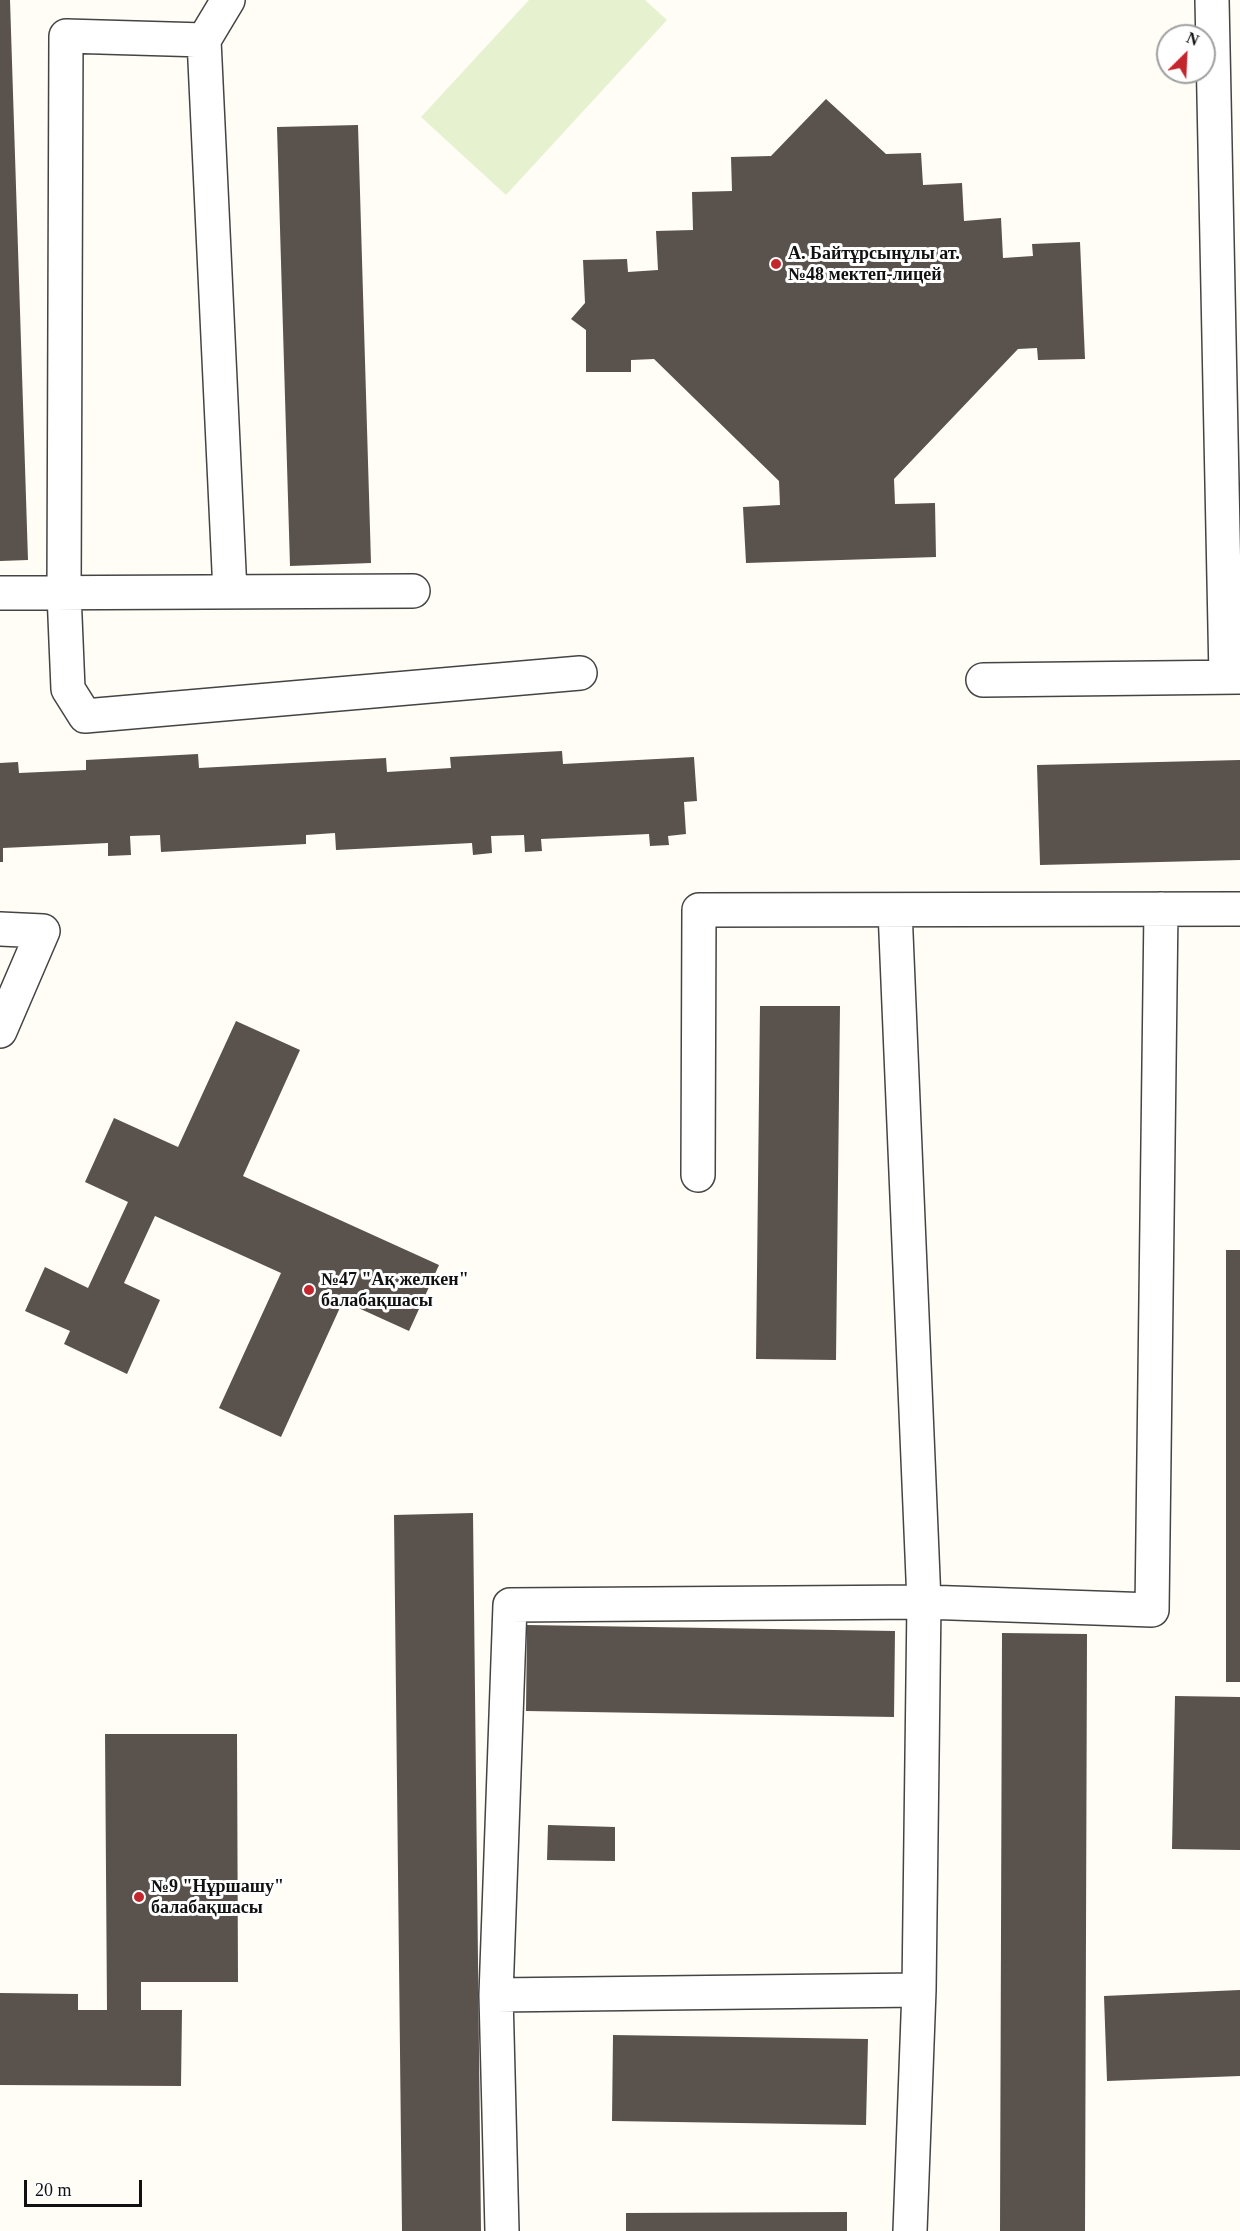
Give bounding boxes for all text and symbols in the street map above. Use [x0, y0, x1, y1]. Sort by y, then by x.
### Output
north arrow [1156, 24, 1216, 84]
text: N [1184, 29, 1201, 49]
place label: А. Байтұрсынұлы ат. №48 мектеп-лицей [788, 243, 960, 286]
marker: А. Байтұрсынұлы ат. №48 мектеп-лицей [769, 257, 783, 271]
place label: №47 "Ақ желкен" балабақшасы [321, 1269, 469, 1312]
marker: №47 "Ақ желкен" балабақшасы [302, 1283, 316, 1297]
place label: №9 "Нұршашу" балабақшасы [151, 1876, 284, 1918]
marker: №9 "Нұршашу" балабақшасы [132, 1890, 146, 1904]
scale bar [27, 2168, 146, 2206]
text: 20 m [35, 2180, 72, 2200]

